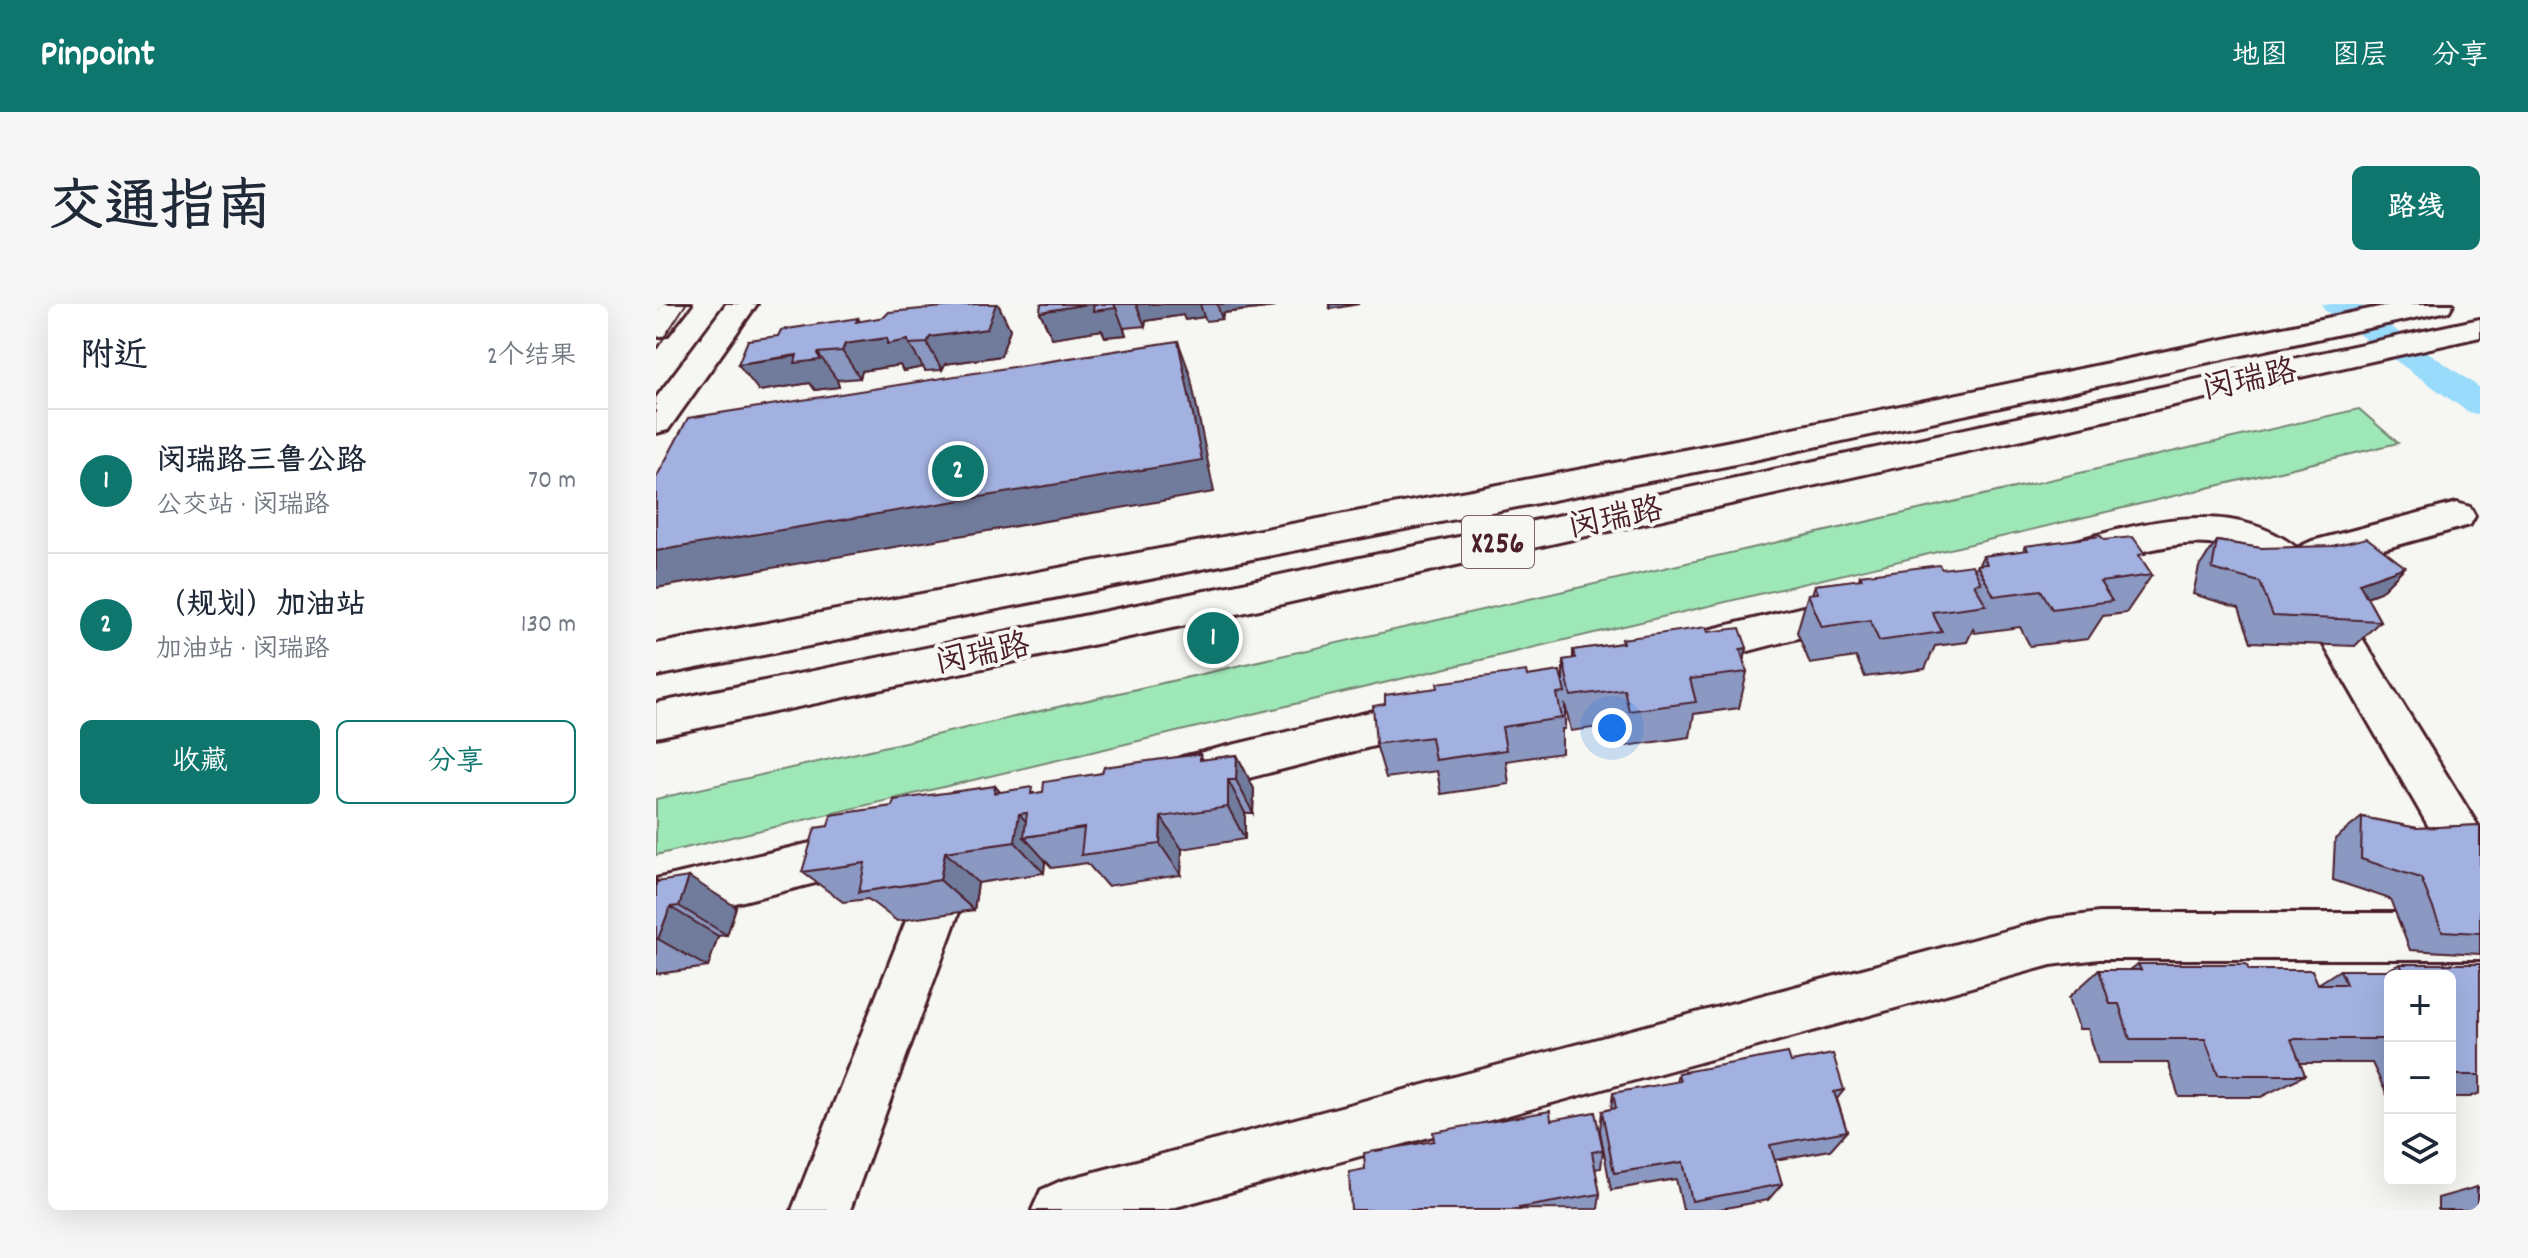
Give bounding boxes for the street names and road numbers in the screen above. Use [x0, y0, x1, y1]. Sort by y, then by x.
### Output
street label: 闵瑞路 [2198, 350, 2302, 415]
street label: 闵瑞路 [1564, 488, 1668, 553]
road number: X256 [1462, 516, 1534, 568]
street label: 闵瑞路 [931, 624, 1035, 689]

